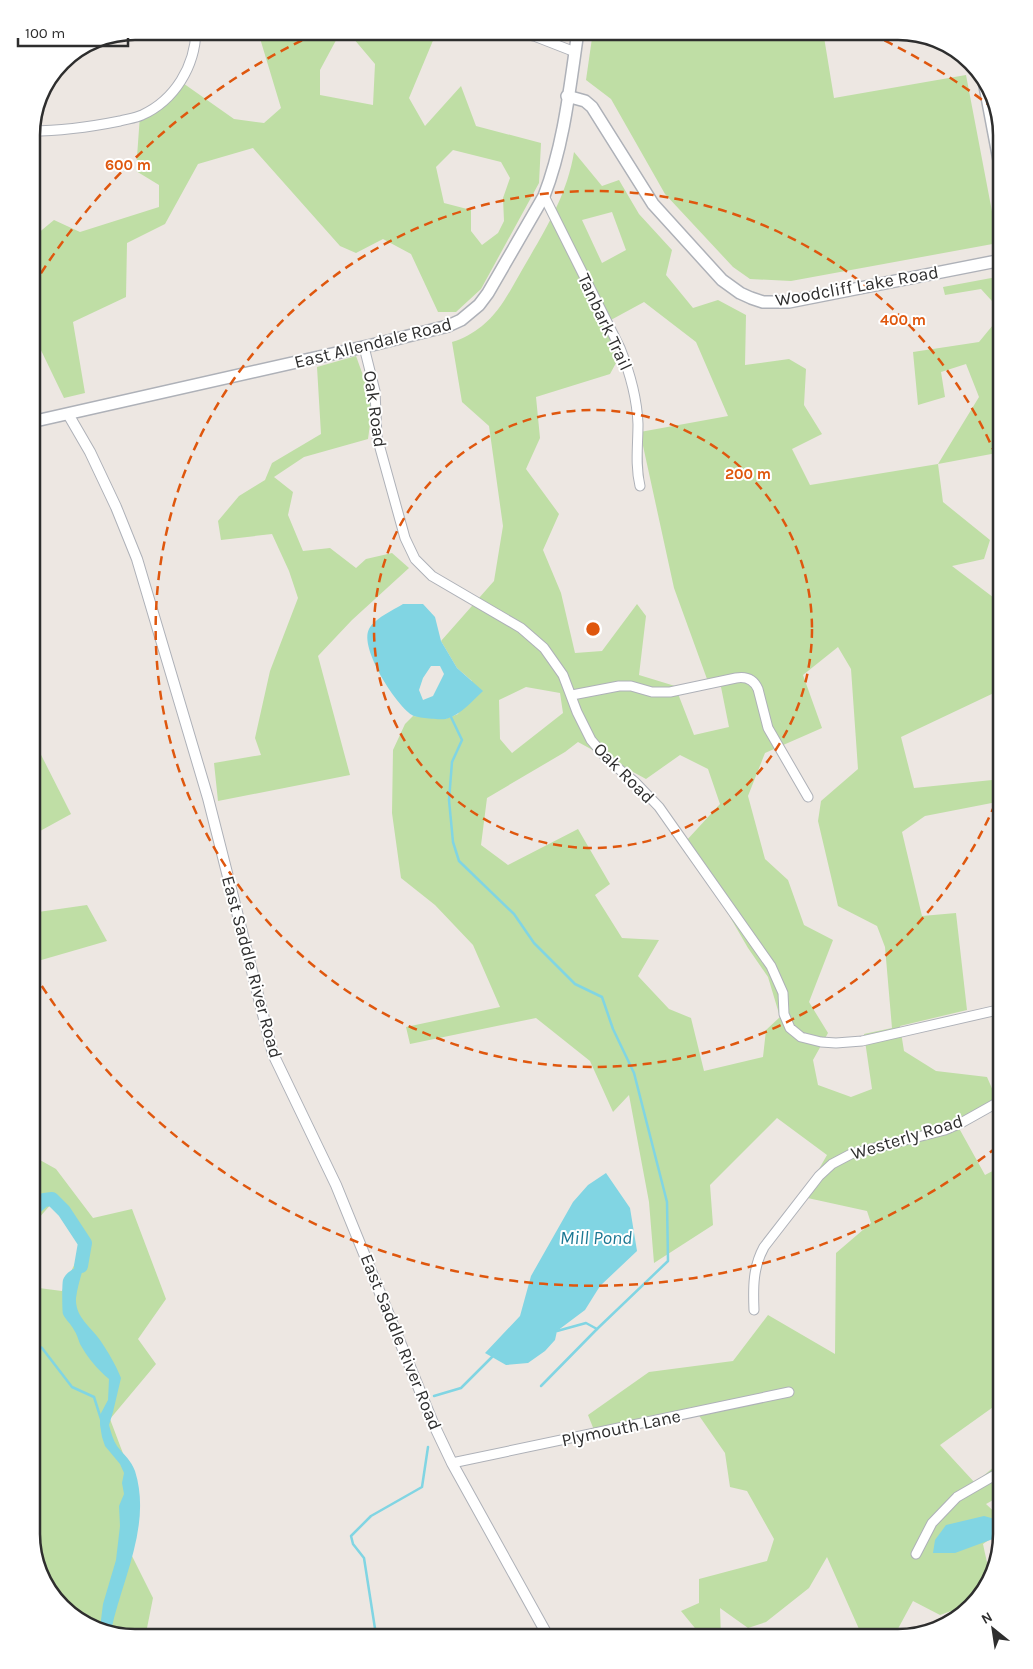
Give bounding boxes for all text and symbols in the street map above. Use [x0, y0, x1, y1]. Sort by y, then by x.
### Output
scale bar [18, 15, 128, 47]
text: 100 m [25, 24, 65, 42]
text: 600 m [105, 156, 151, 174]
street label: Woodcliff Lake Road [774, 261, 940, 311]
street label: Tanbark Trail [573, 270, 637, 374]
text: 400 m [880, 311, 926, 329]
street label: East Allendale Road [292, 313, 454, 373]
street label: Oak Road [359, 369, 391, 449]
text: 200 m [725, 465, 771, 483]
centre of rings [584, 620, 602, 638]
street label: Oak Road [589, 738, 659, 808]
street label: East Saddle River Road [217, 873, 287, 1061]
street label: Westerly Road [848, 1110, 966, 1164]
water label: Mill Pond [560, 1227, 632, 1249]
street label: East Saddle River Road [356, 1251, 446, 1433]
street label: Plymouth Lane [559, 1405, 683, 1451]
north arrow [968, 1604, 1018, 1654]
text: N [978, 1608, 995, 1628]

